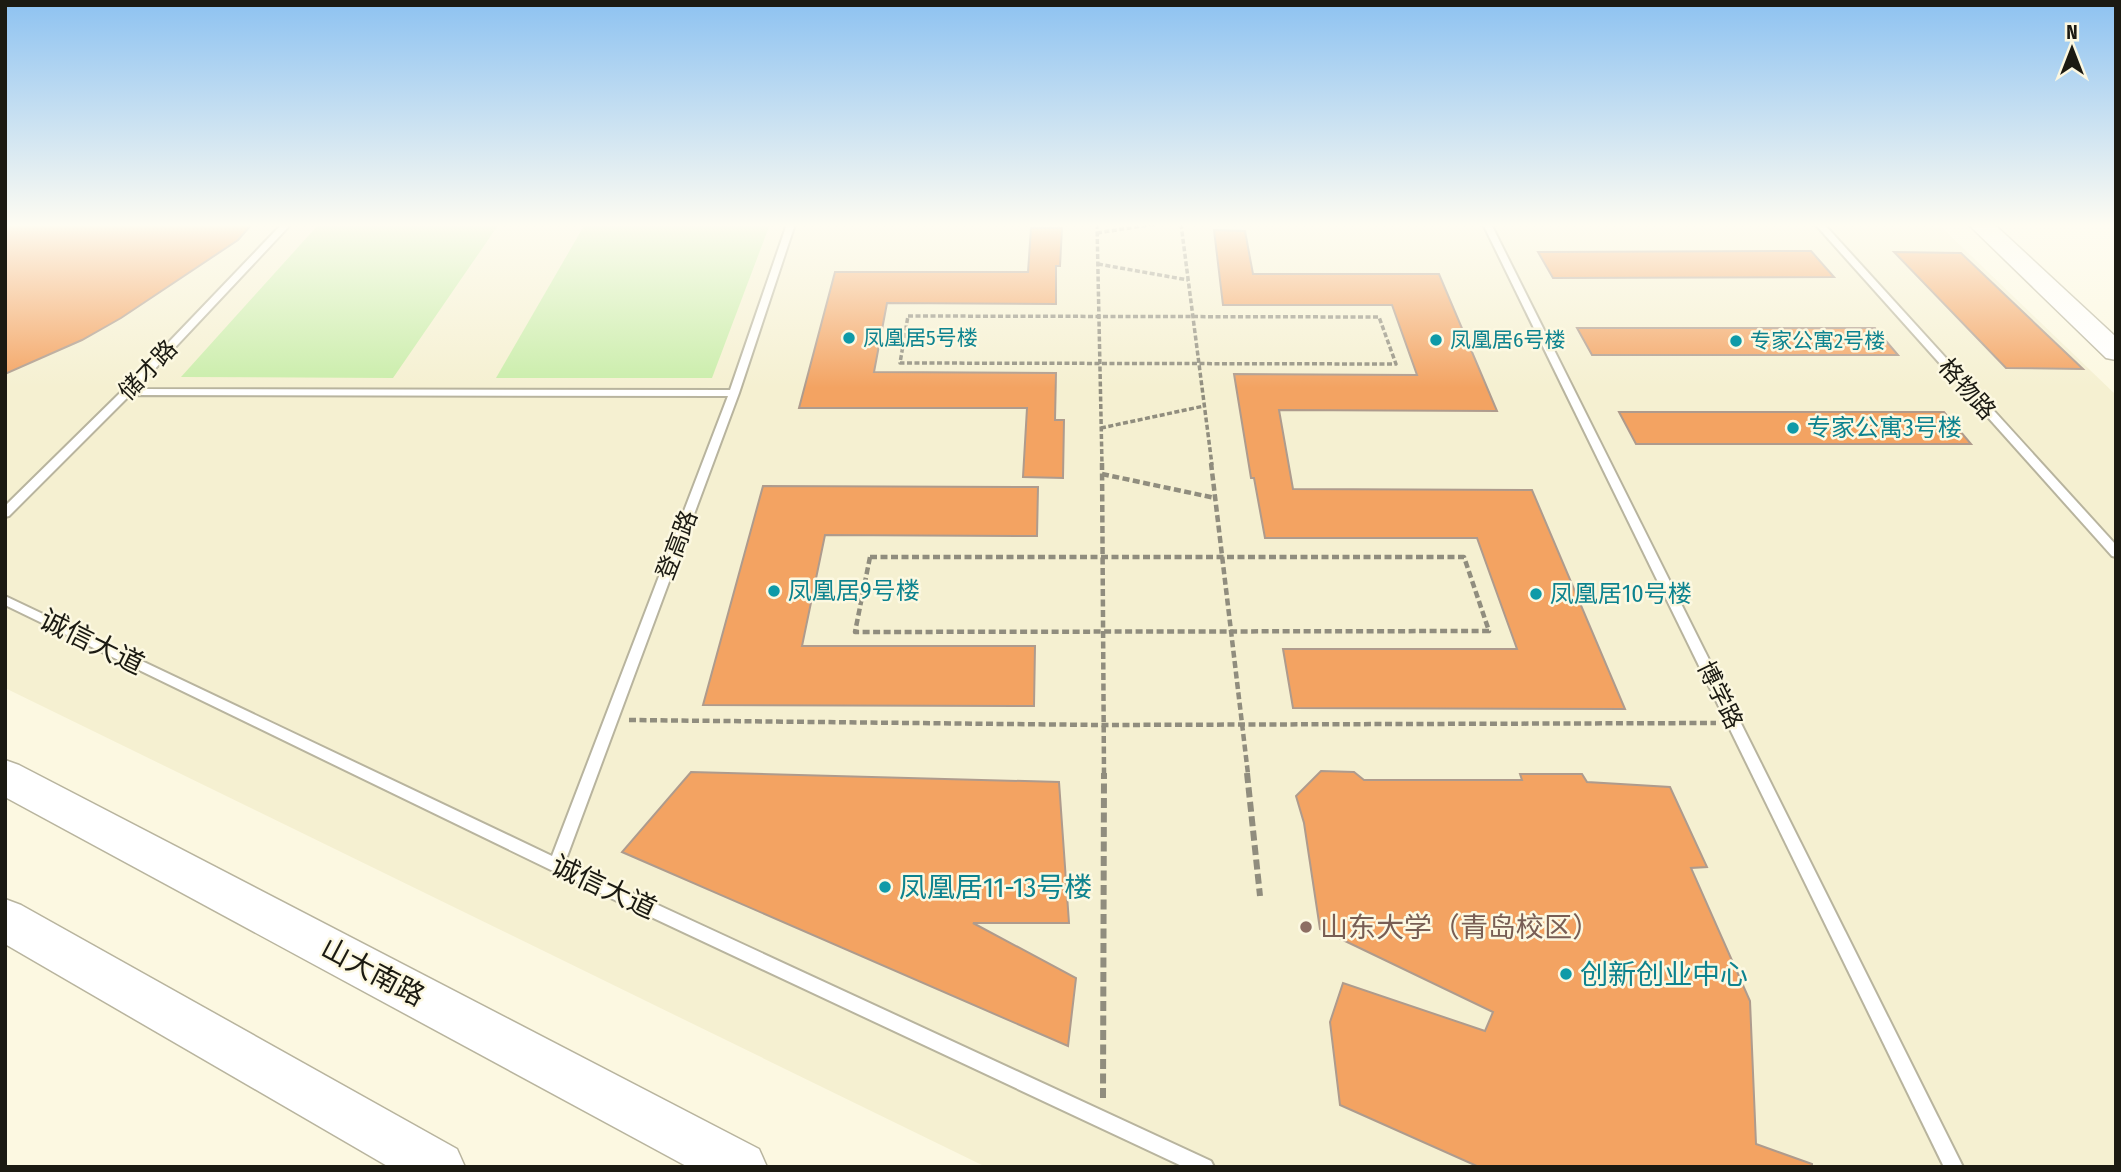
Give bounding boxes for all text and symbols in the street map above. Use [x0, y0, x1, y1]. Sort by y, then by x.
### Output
north arrow [2037, 14, 2107, 84]
text: N [2066, 21, 2078, 44]
place label: 凤凰居5号楼 [863, 325, 978, 351]
place label: 凤凰居6号楼 [1450, 327, 1565, 353]
place label: 专家公寓2号楼 [1750, 328, 1885, 354]
marker: 凤凰居5号楼 [841, 330, 857, 346]
marker: 凤凰居6号楼 [1428, 332, 1444, 348]
marker: 专家公寓2号楼 [1728, 333, 1744, 349]
street label: 储才路 [113, 334, 183, 406]
street label: 格物路 [1933, 353, 2001, 425]
place label: 专家公寓3号楼 [1807, 414, 1962, 442]
marker: 专家公寓3号楼 [1785, 420, 1801, 436]
street label: 登高路 [651, 506, 703, 584]
place label: 凤凰居9号楼 [788, 577, 920, 605]
place label: 凤凰居10号楼 [1550, 580, 1692, 608]
marker: 凤凰居9号楼 [766, 583, 782, 599]
marker: 凤凰居10号楼 [1528, 586, 1544, 602]
street label: 诚信大道 [34, 603, 150, 681]
street label: 博学路 [1692, 657, 1748, 733]
street label: 诚信大道 [546, 848, 662, 926]
place label: 凤凰居11-13号楼 [899, 871, 1092, 904]
marker: 凤凰居11-13号楼 [877, 879, 893, 895]
place label: 山东大学（青岛校区） [1320, 911, 1600, 944]
marker: 山东大学（青岛校区） [1298, 919, 1314, 935]
street label: 山大南路 [316, 931, 430, 1013]
place label: 创新创业中心 [1580, 958, 1748, 991]
marker: 创新创业中心 [1558, 966, 1574, 982]

